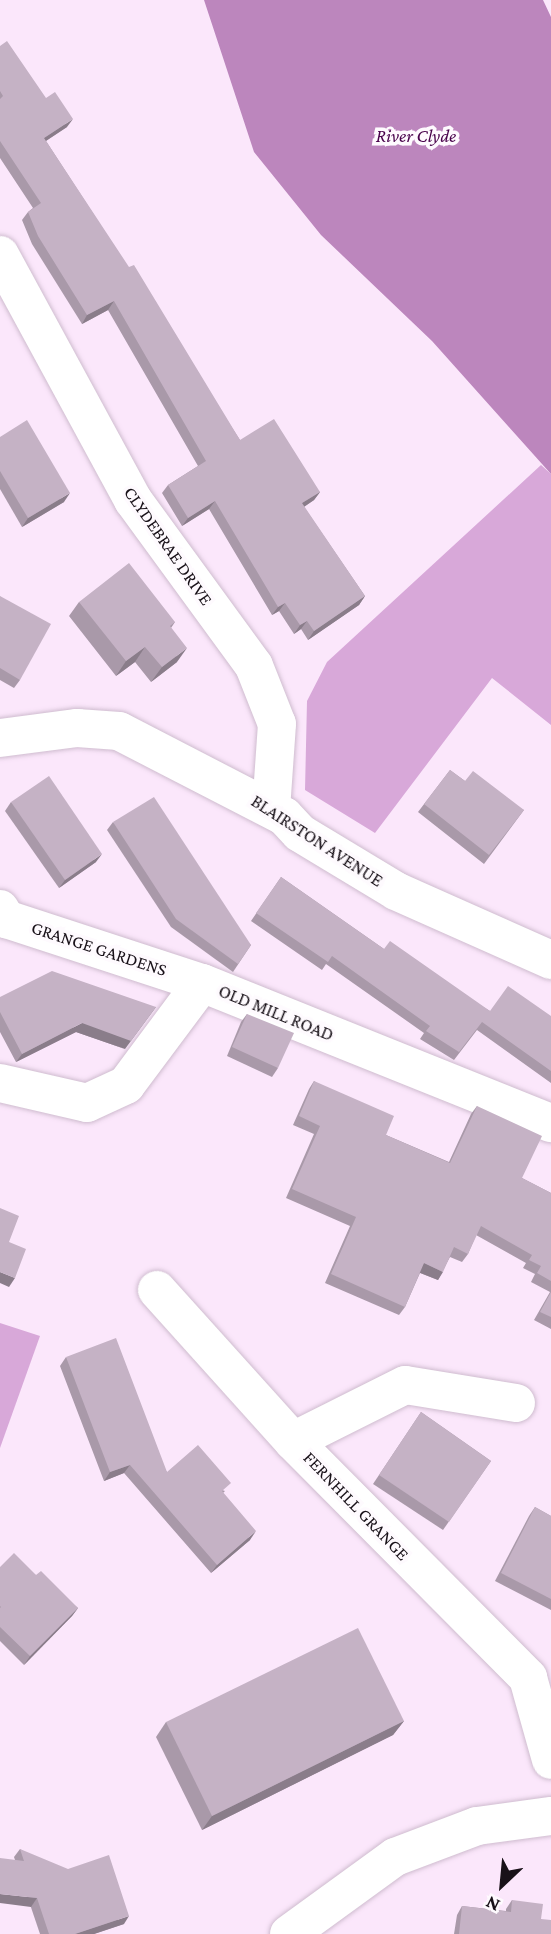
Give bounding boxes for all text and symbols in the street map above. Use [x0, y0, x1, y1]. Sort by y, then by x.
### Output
water label: River Clyde [376, 125, 456, 147]
street label: CLYDEBRAE DRIVE [119, 482, 217, 610]
street label: BLAIRSTON AVENUE [247, 790, 387, 892]
street label: GRANGE GARDENS [29, 917, 169, 981]
street label: OLD MILL ROAD [215, 980, 337, 1046]
street label: FERNHILL GRANGE [299, 1447, 413, 1565]
north arrow [467, 1850, 537, 1920]
text: N [482, 1892, 503, 1917]

